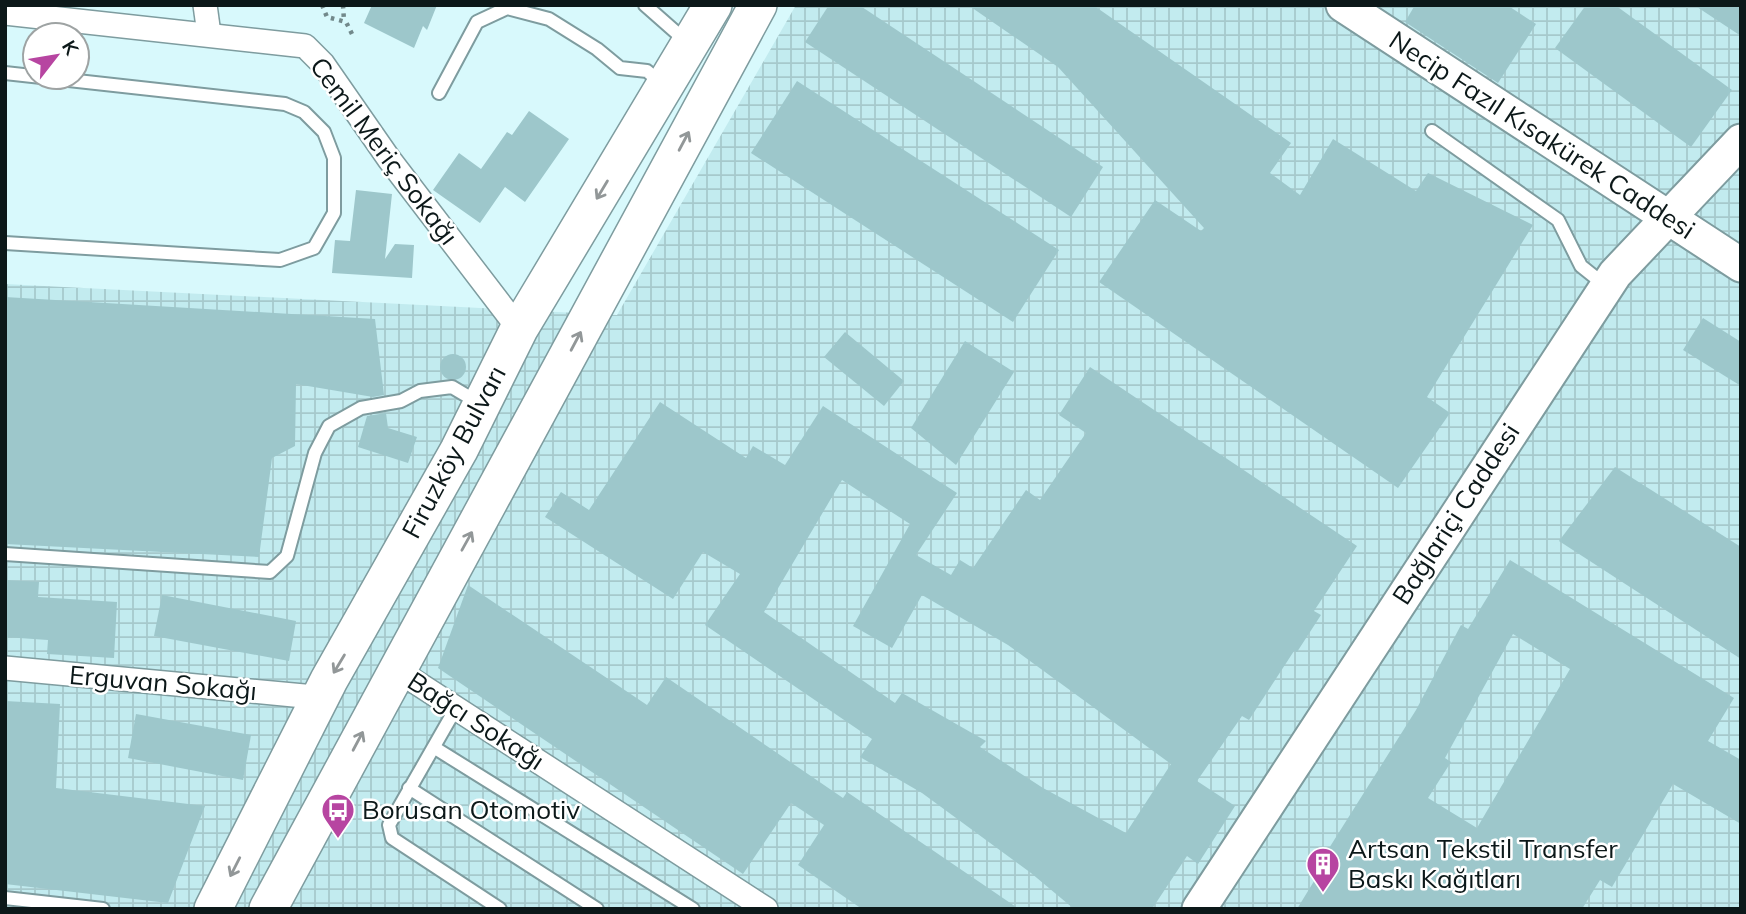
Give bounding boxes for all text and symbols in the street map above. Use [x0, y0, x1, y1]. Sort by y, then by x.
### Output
north arrow [21, 21, 91, 91]
street label: Necip Fazıl Kısakürek Caddesi [1383, 23, 1701, 246]
text: K [57, 36, 85, 60]
street label: Cemil Meriç Sokağı [303, 50, 466, 251]
one-way arrow [678, 131, 692, 152]
one-way arrow [595, 179, 609, 199]
one-way arrow [570, 332, 584, 352]
street label: Firuzköy Bulvarı [394, 360, 513, 544]
street label: Bağlariçi Caddesi [1385, 417, 1526, 611]
one-way arrow [461, 531, 474, 552]
one-way arrow [332, 654, 346, 674]
street label: Erguvan Sokağı [68, 658, 258, 707]
street label: Bağcı Sokağı [402, 664, 551, 777]
one-way arrow [352, 731, 366, 751]
bus stop icon: Borusan Otomotiv [319, 791, 357, 840]
place label: Borusan Otomotiv [362, 793, 580, 826]
place label: Artsan Tekstil Transfer Baskı Kağıtları [1348, 832, 1618, 895]
building icon: Artsan Tekstil Transfer Baskı Kağıtları [1304, 845, 1342, 894]
one-way arrow [227, 856, 241, 876]

